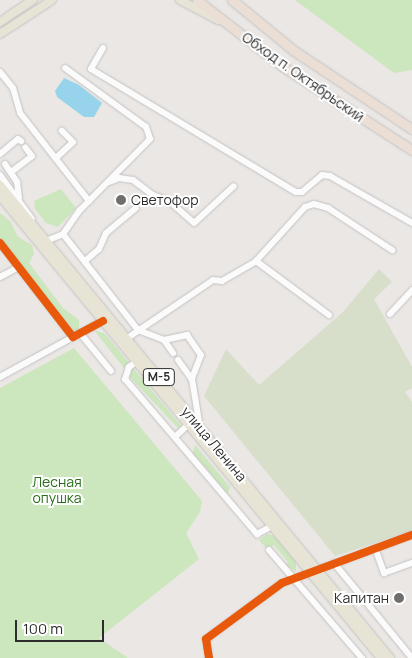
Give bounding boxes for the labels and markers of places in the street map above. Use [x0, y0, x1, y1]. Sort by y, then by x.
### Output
place label: Светофор [131, 192, 198, 208]
marker: Светофор [115, 194, 127, 206]
place label: Капитан [334, 590, 389, 606]
marker: Капитан [393, 592, 405, 604]

